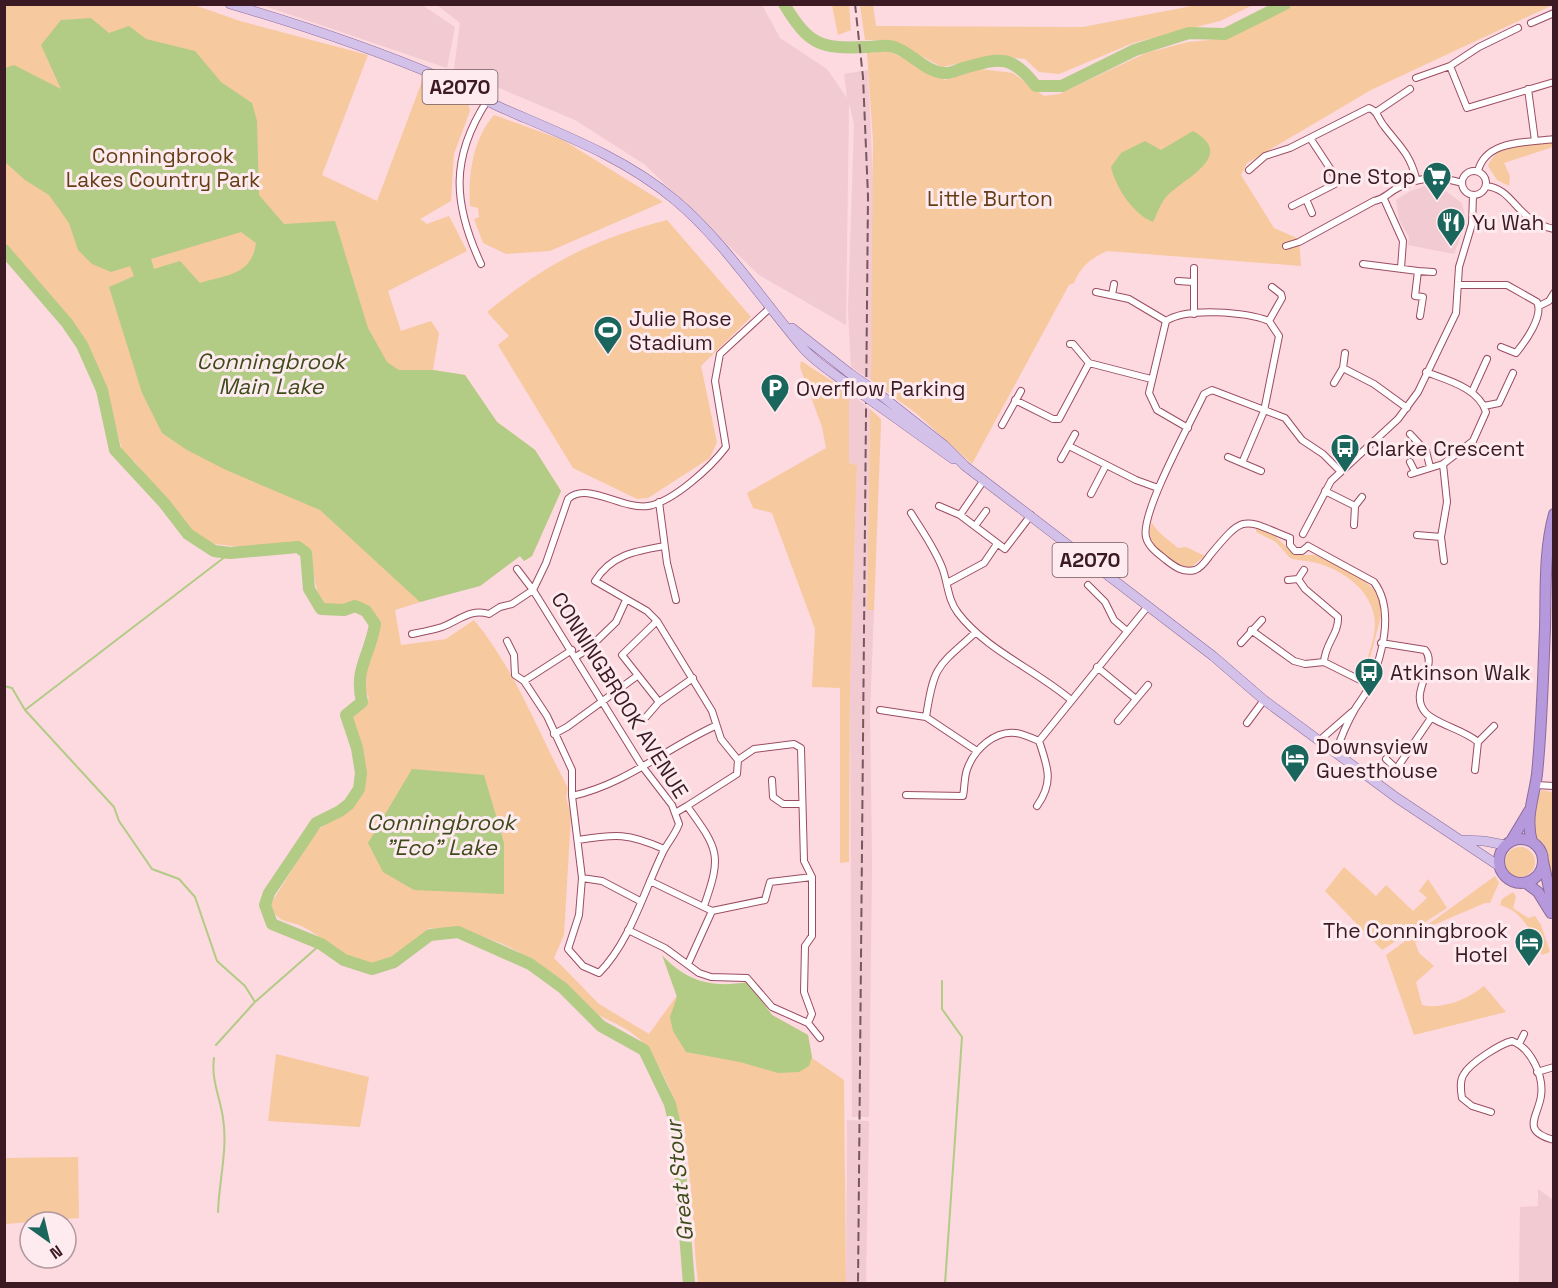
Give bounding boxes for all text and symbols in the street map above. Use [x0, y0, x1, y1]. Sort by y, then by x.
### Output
road number: A2070 [422, 70, 498, 104]
park label: Conningbrook Lakes Country Park [66, 142, 260, 193]
supermarket icon: One Stop [1421, 160, 1453, 202]
place label: One Stop [1323, 163, 1416, 190]
park label: Little Burton [927, 185, 1053, 212]
restaurant icon: Yu Wah [1435, 206, 1467, 248]
place label: Yu Wah [1472, 209, 1544, 236]
place label: Julie Rose Stadium [629, 305, 732, 356]
sports icon: Julie Rose Stadium [592, 314, 624, 356]
water label: Conningbrook Main Lake [197, 347, 348, 400]
parking icon: Overflow Parking [759, 372, 791, 414]
place label: Overflow Parking [796, 375, 965, 402]
bus stop icon: Clarke Crescent [1329, 432, 1361, 474]
place label: Clarke Crescent [1366, 435, 1525, 462]
road number: A2070 [1052, 543, 1128, 577]
street label: CONNINGBROOK AVENUE [545, 587, 695, 803]
bus stop icon: Atkinson Walk [1353, 656, 1385, 698]
place label: Atkinson Walk [1390, 659, 1531, 686]
place label: Downsview Guesthouse [1316, 733, 1438, 784]
hotel icon: Downsview Guesthouse [1279, 742, 1311, 784]
water label: Conningbrook "Eco" Lake [367, 808, 518, 861]
place label: The Conningbrook Hotel [1323, 917, 1508, 968]
hotel icon: The Conningbrook Hotel [1513, 926, 1545, 968]
water label: Great Stour [658, 1116, 699, 1243]
north arrow [18, 1210, 78, 1270]
text: N [46, 1240, 66, 1264]

